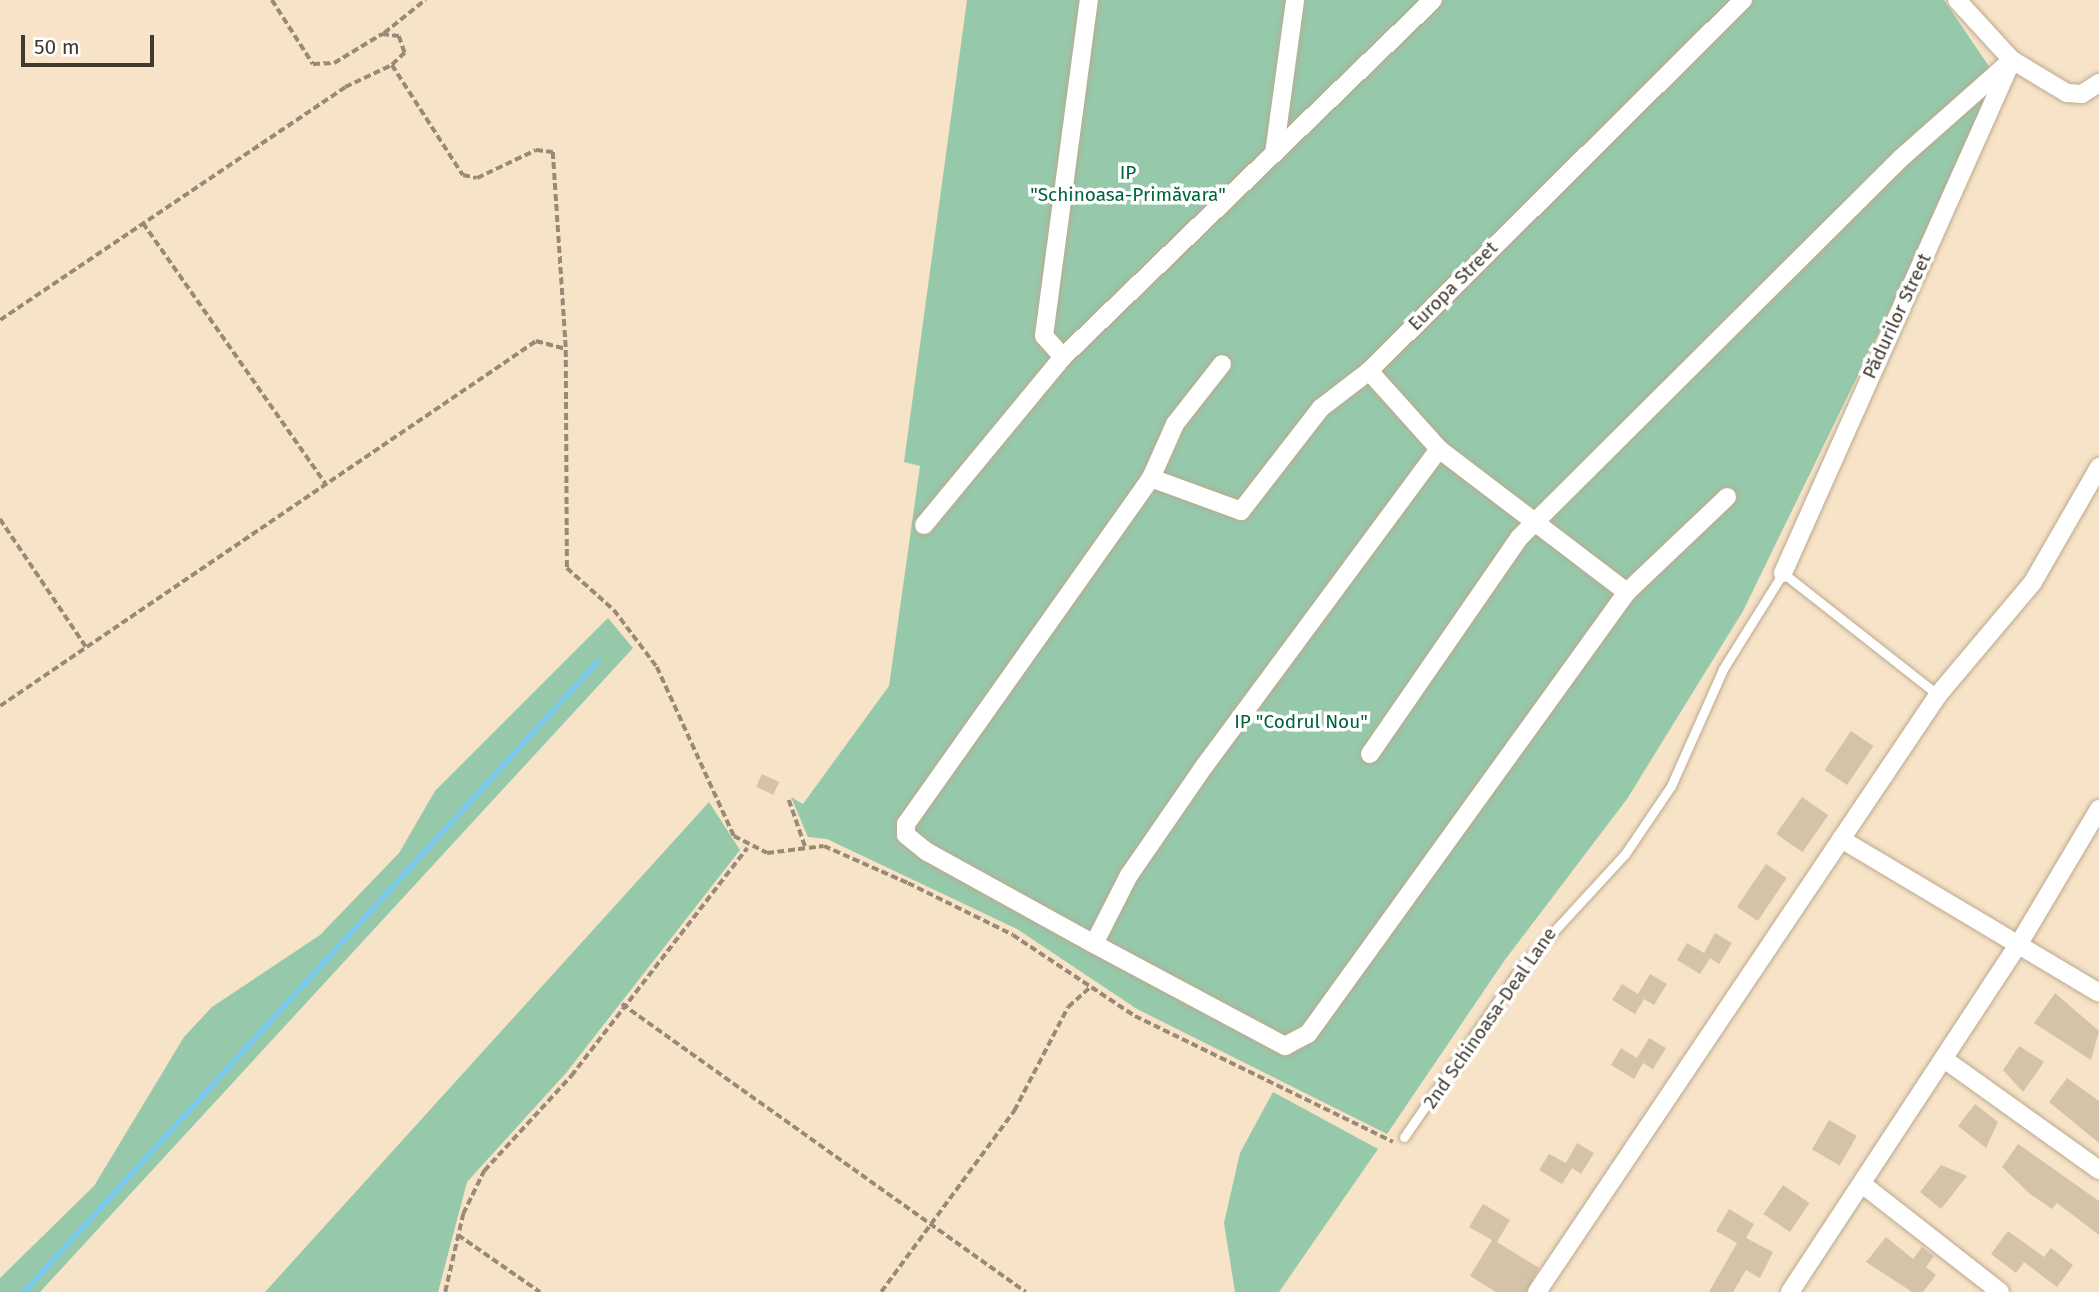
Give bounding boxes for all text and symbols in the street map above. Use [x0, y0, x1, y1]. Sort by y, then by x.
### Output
scale bar [24, 21, 158, 65]
text: 50 m [34, 34, 80, 60]
park label: IP "Schinoasa-Primăvara" [1030, 162, 1226, 206]
street label: Europa Street [1404, 237, 1502, 335]
street label: Pădurilor Street [1858, 250, 1936, 382]
park label: IP "Codrul Nou" [1234, 711, 1368, 733]
street label: 2nd Schinoasa-Deal Lane [1419, 923, 1561, 1113]

